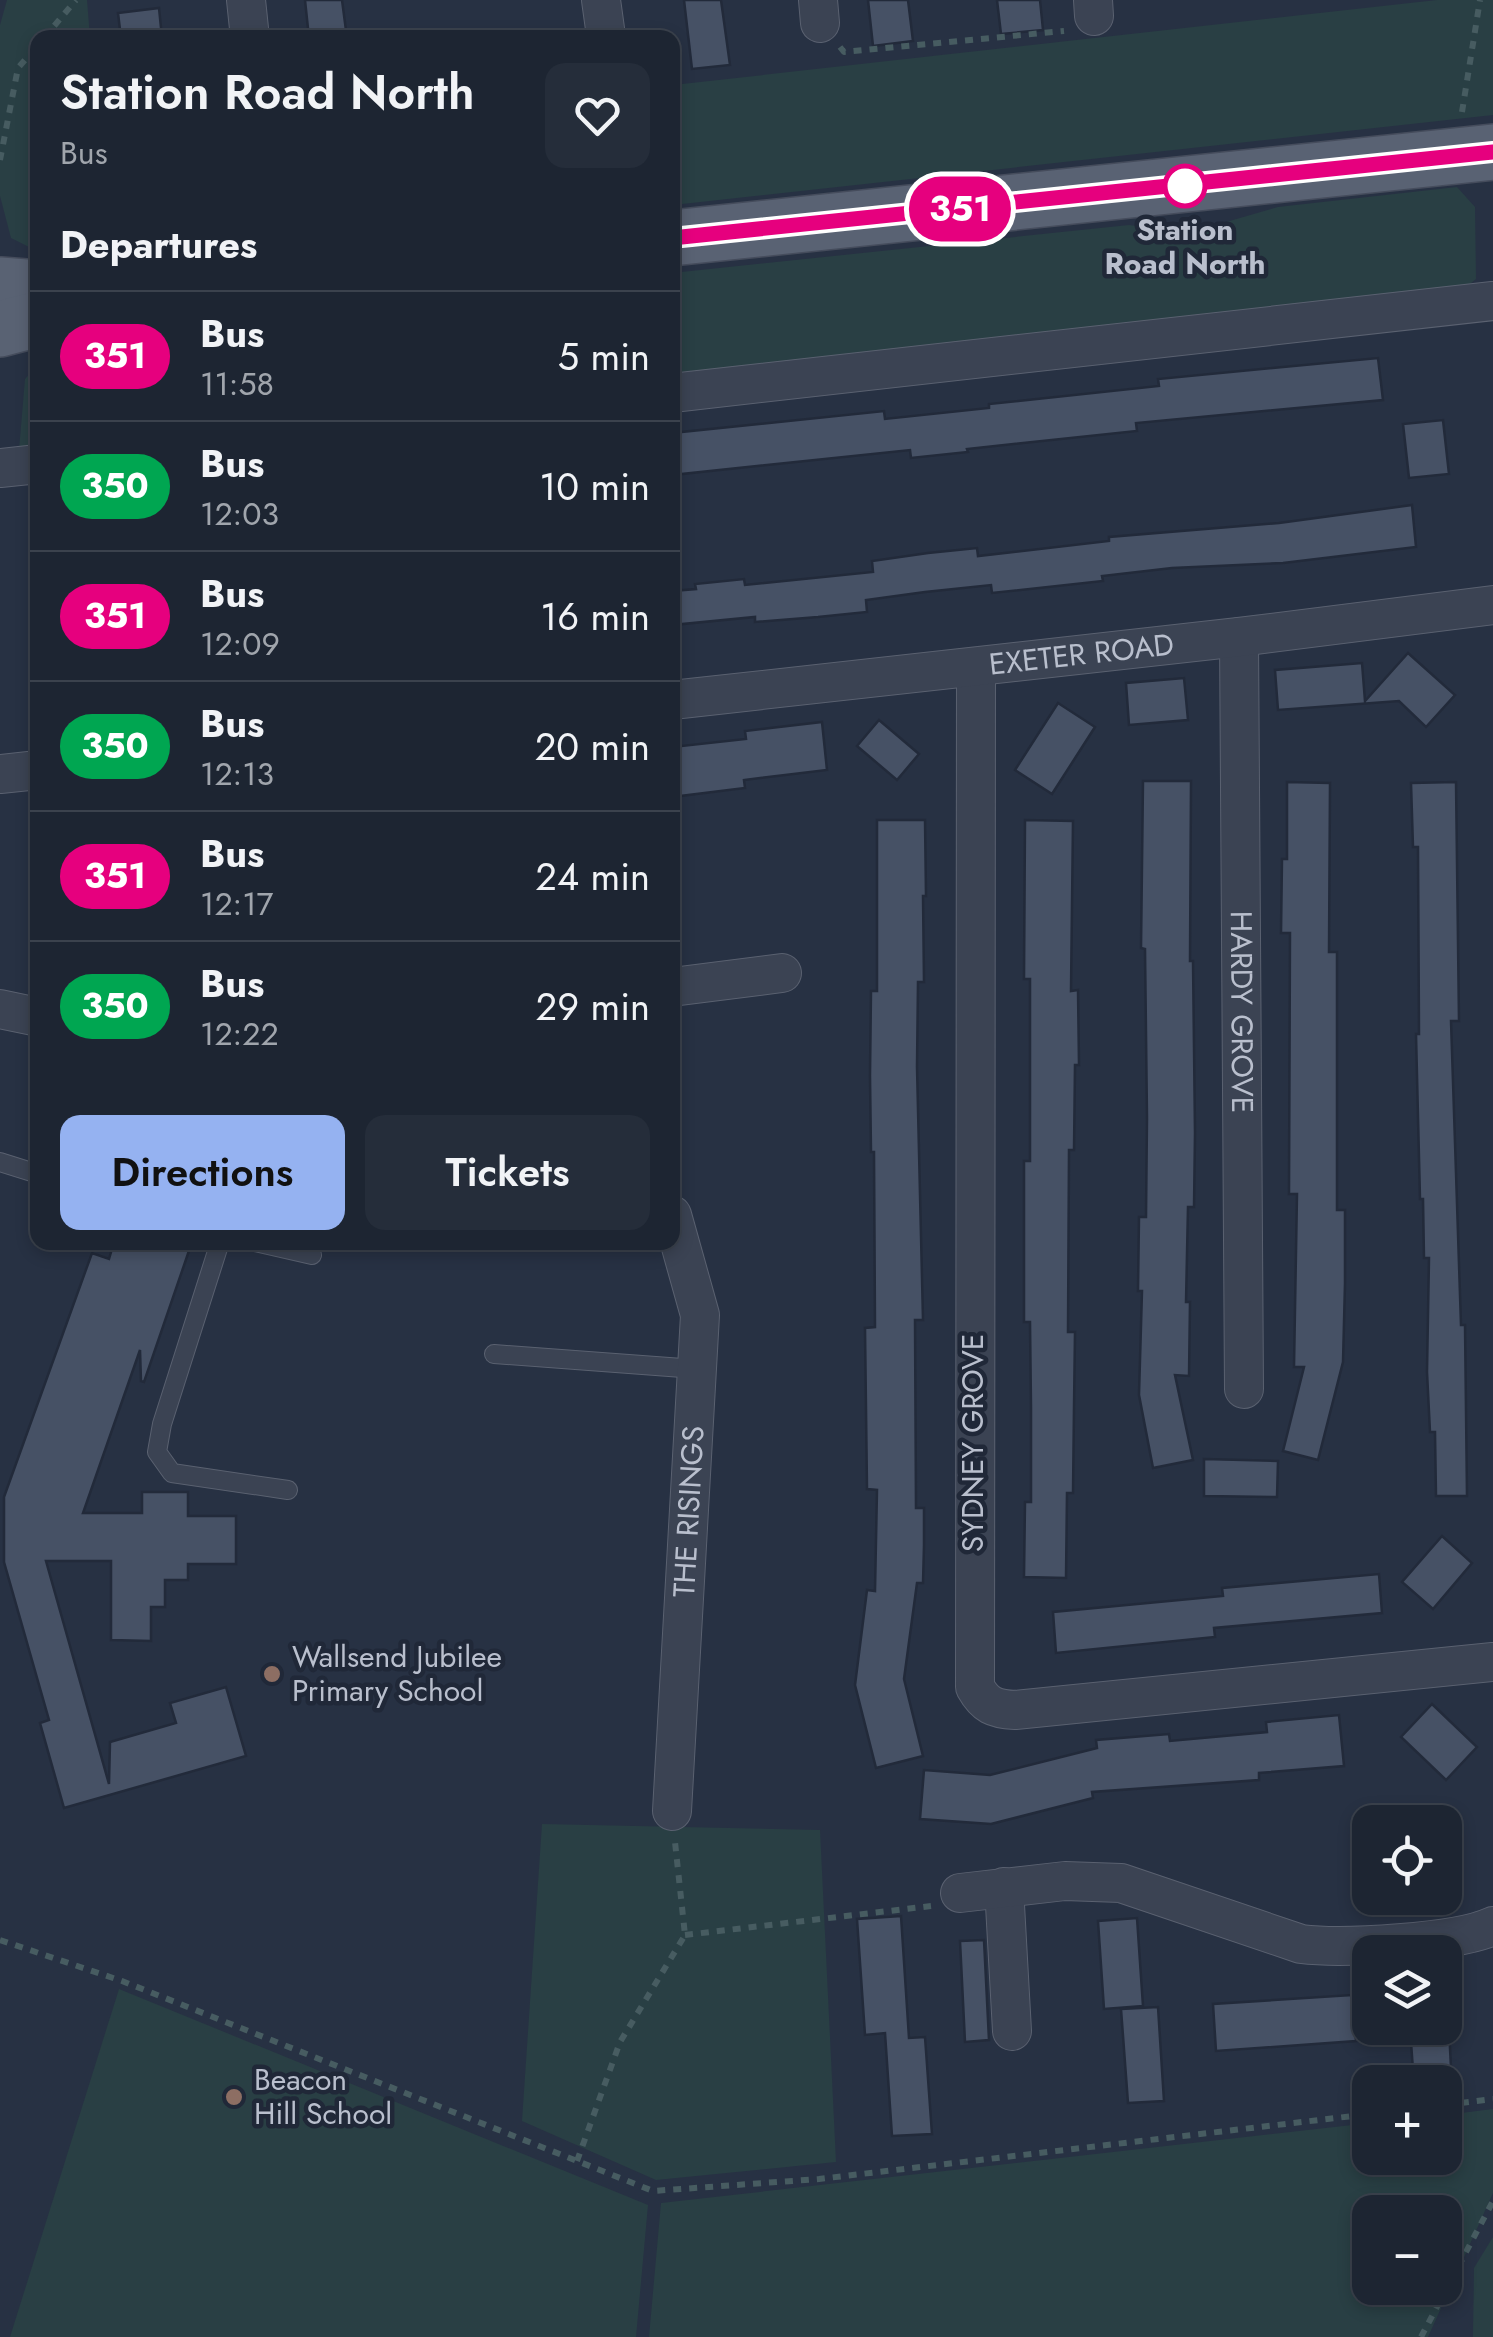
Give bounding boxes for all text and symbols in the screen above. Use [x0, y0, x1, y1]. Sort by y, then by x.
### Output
text: Station Road North [60, 58, 475, 127]
button: heart [545, 63, 650, 168]
text: Bus [60, 130, 108, 176]
marker: Station Road North [1164, 165, 1206, 207]
line badge: 351 [902, 176, 1018, 242]
text: 351 [929, 184, 991, 234]
place label: Station Road North [1104, 208, 1266, 285]
text: Departures [60, 217, 257, 272]
text: Bus [200, 306, 264, 361]
text: 5 min [558, 329, 650, 384]
text: 351 [84, 331, 146, 381]
text: 11:58 [200, 361, 274, 407]
text: Bus [200, 436, 264, 491]
text: 10 min [539, 459, 650, 514]
text: 350 [81, 461, 149, 511]
text: 12:03 [200, 491, 279, 537]
text: Bus [200, 566, 264, 621]
text: 16 min [540, 589, 650, 644]
text: 351 [84, 591, 146, 641]
text: 12:09 [200, 621, 280, 667]
street label: EXETER ROAD [987, 622, 1176, 686]
text: Bus [200, 696, 264, 751]
text: 20 min [535, 719, 650, 774]
text: 350 [81, 721, 149, 771]
text: 12:13 [200, 751, 274, 797]
text: Bus [200, 826, 264, 881]
text: 24 min [535, 849, 650, 904]
text: 351 [84, 851, 146, 901]
text: 12:17 [200, 881, 273, 927]
street label: HARDY GROVE [1220, 911, 1264, 1113]
text: Bus [200, 956, 264, 1011]
text: 29 min [536, 979, 650, 1034]
text: 350 [81, 981, 149, 1031]
text: 12:22 [200, 1011, 279, 1057]
button: Directions [60, 1115, 345, 1230]
button: Tickets [365, 1115, 650, 1230]
street label: SYDNEY GROVE [951, 1334, 994, 1552]
street label: THE RISINGS [662, 1424, 715, 1598]
place label: Wallsend Jubilee Primary School [292, 1635, 502, 1712]
marker: Wallsend Jubilee Primary School [261, 1663, 283, 1685]
map controls [1352, 1805, 1462, 2305]
button: locate [1352, 1805, 1462, 1915]
button: layers [1352, 1935, 1462, 2045]
place label: Beacon Hill School [254, 2058, 392, 2135]
button: + [1352, 2065, 1462, 2175]
marker: Beacon Hill School [223, 2086, 245, 2108]
button: − [1352, 2195, 1462, 2305]

